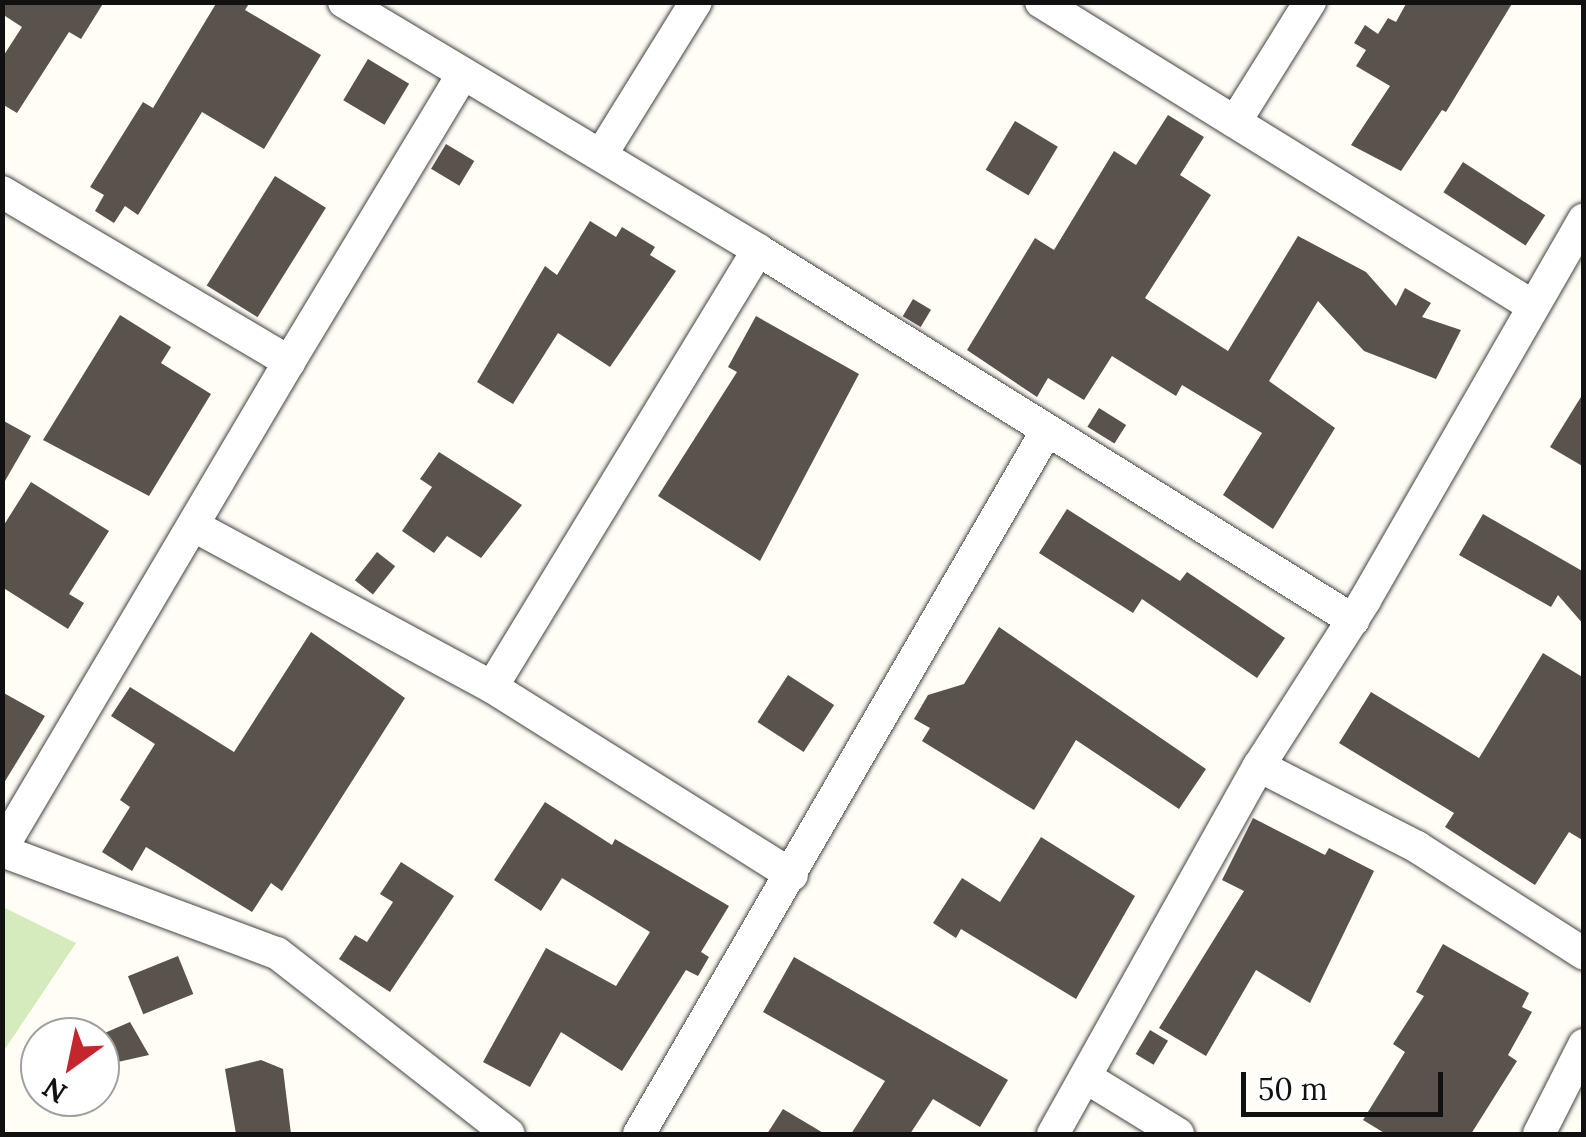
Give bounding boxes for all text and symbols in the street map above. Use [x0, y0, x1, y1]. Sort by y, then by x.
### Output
north arrow [20, 1017, 120, 1117]
scale bar [1246, 1052, 1448, 1114]
text: N [36, 1069, 74, 1111]
text: 50 m [1258, 1070, 1328, 1108]

